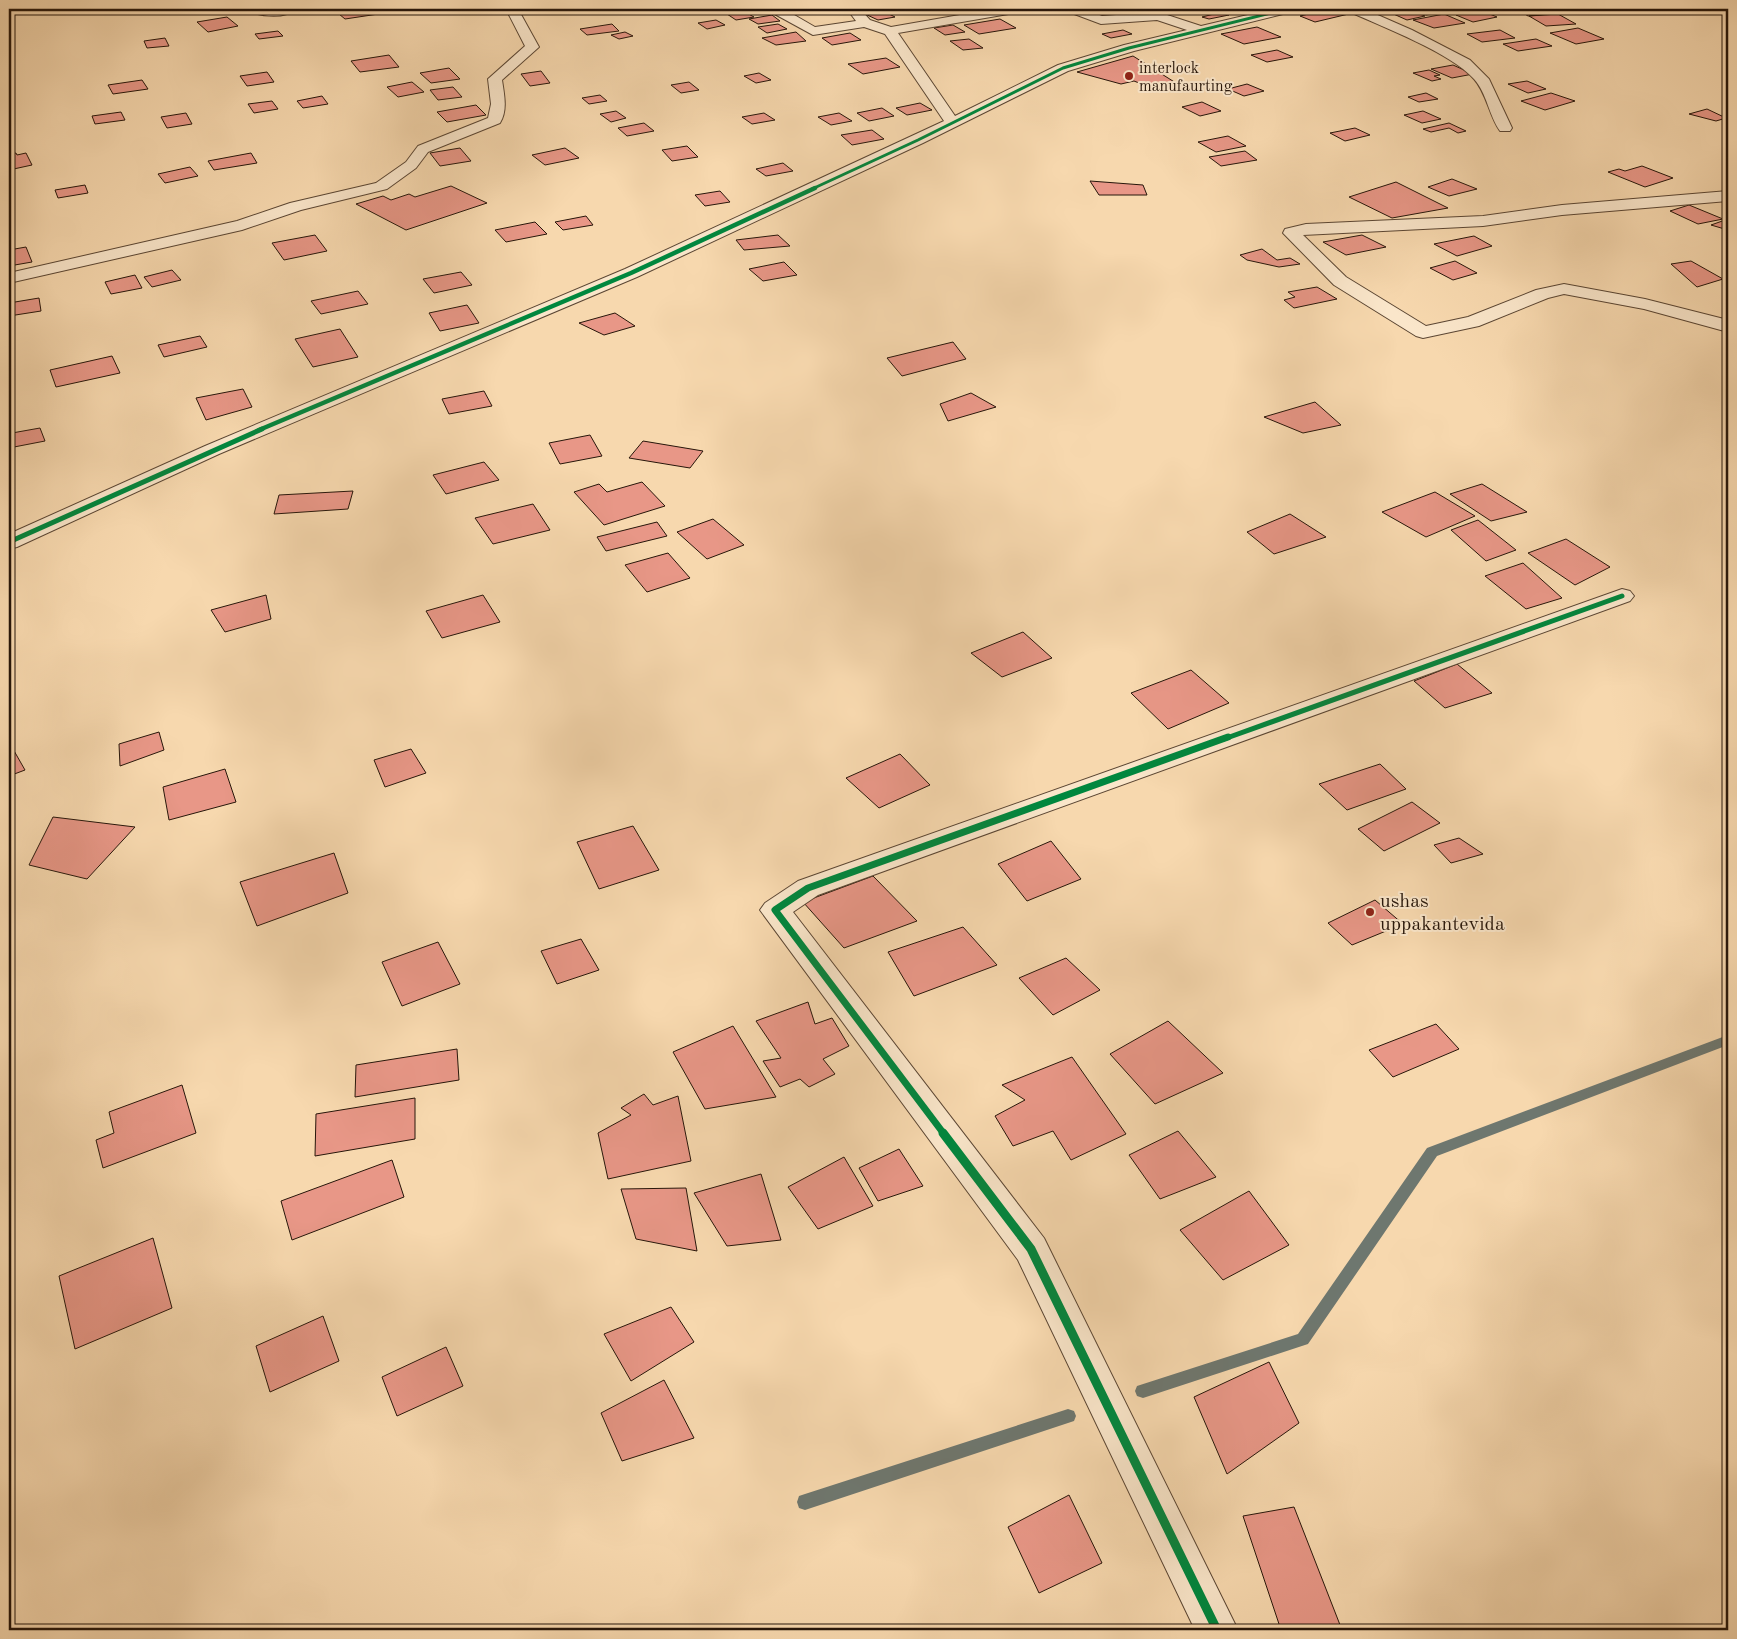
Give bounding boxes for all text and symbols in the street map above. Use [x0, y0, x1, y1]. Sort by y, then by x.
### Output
place label: interlock manufaurting [1139, 61, 1233, 95]
marker: interlock manufaurting [1123, 70, 1135, 82]
place label: ushas uppakantevida [1380, 892, 1505, 935]
marker: ushas uppakantevida [1364, 906, 1376, 918]

